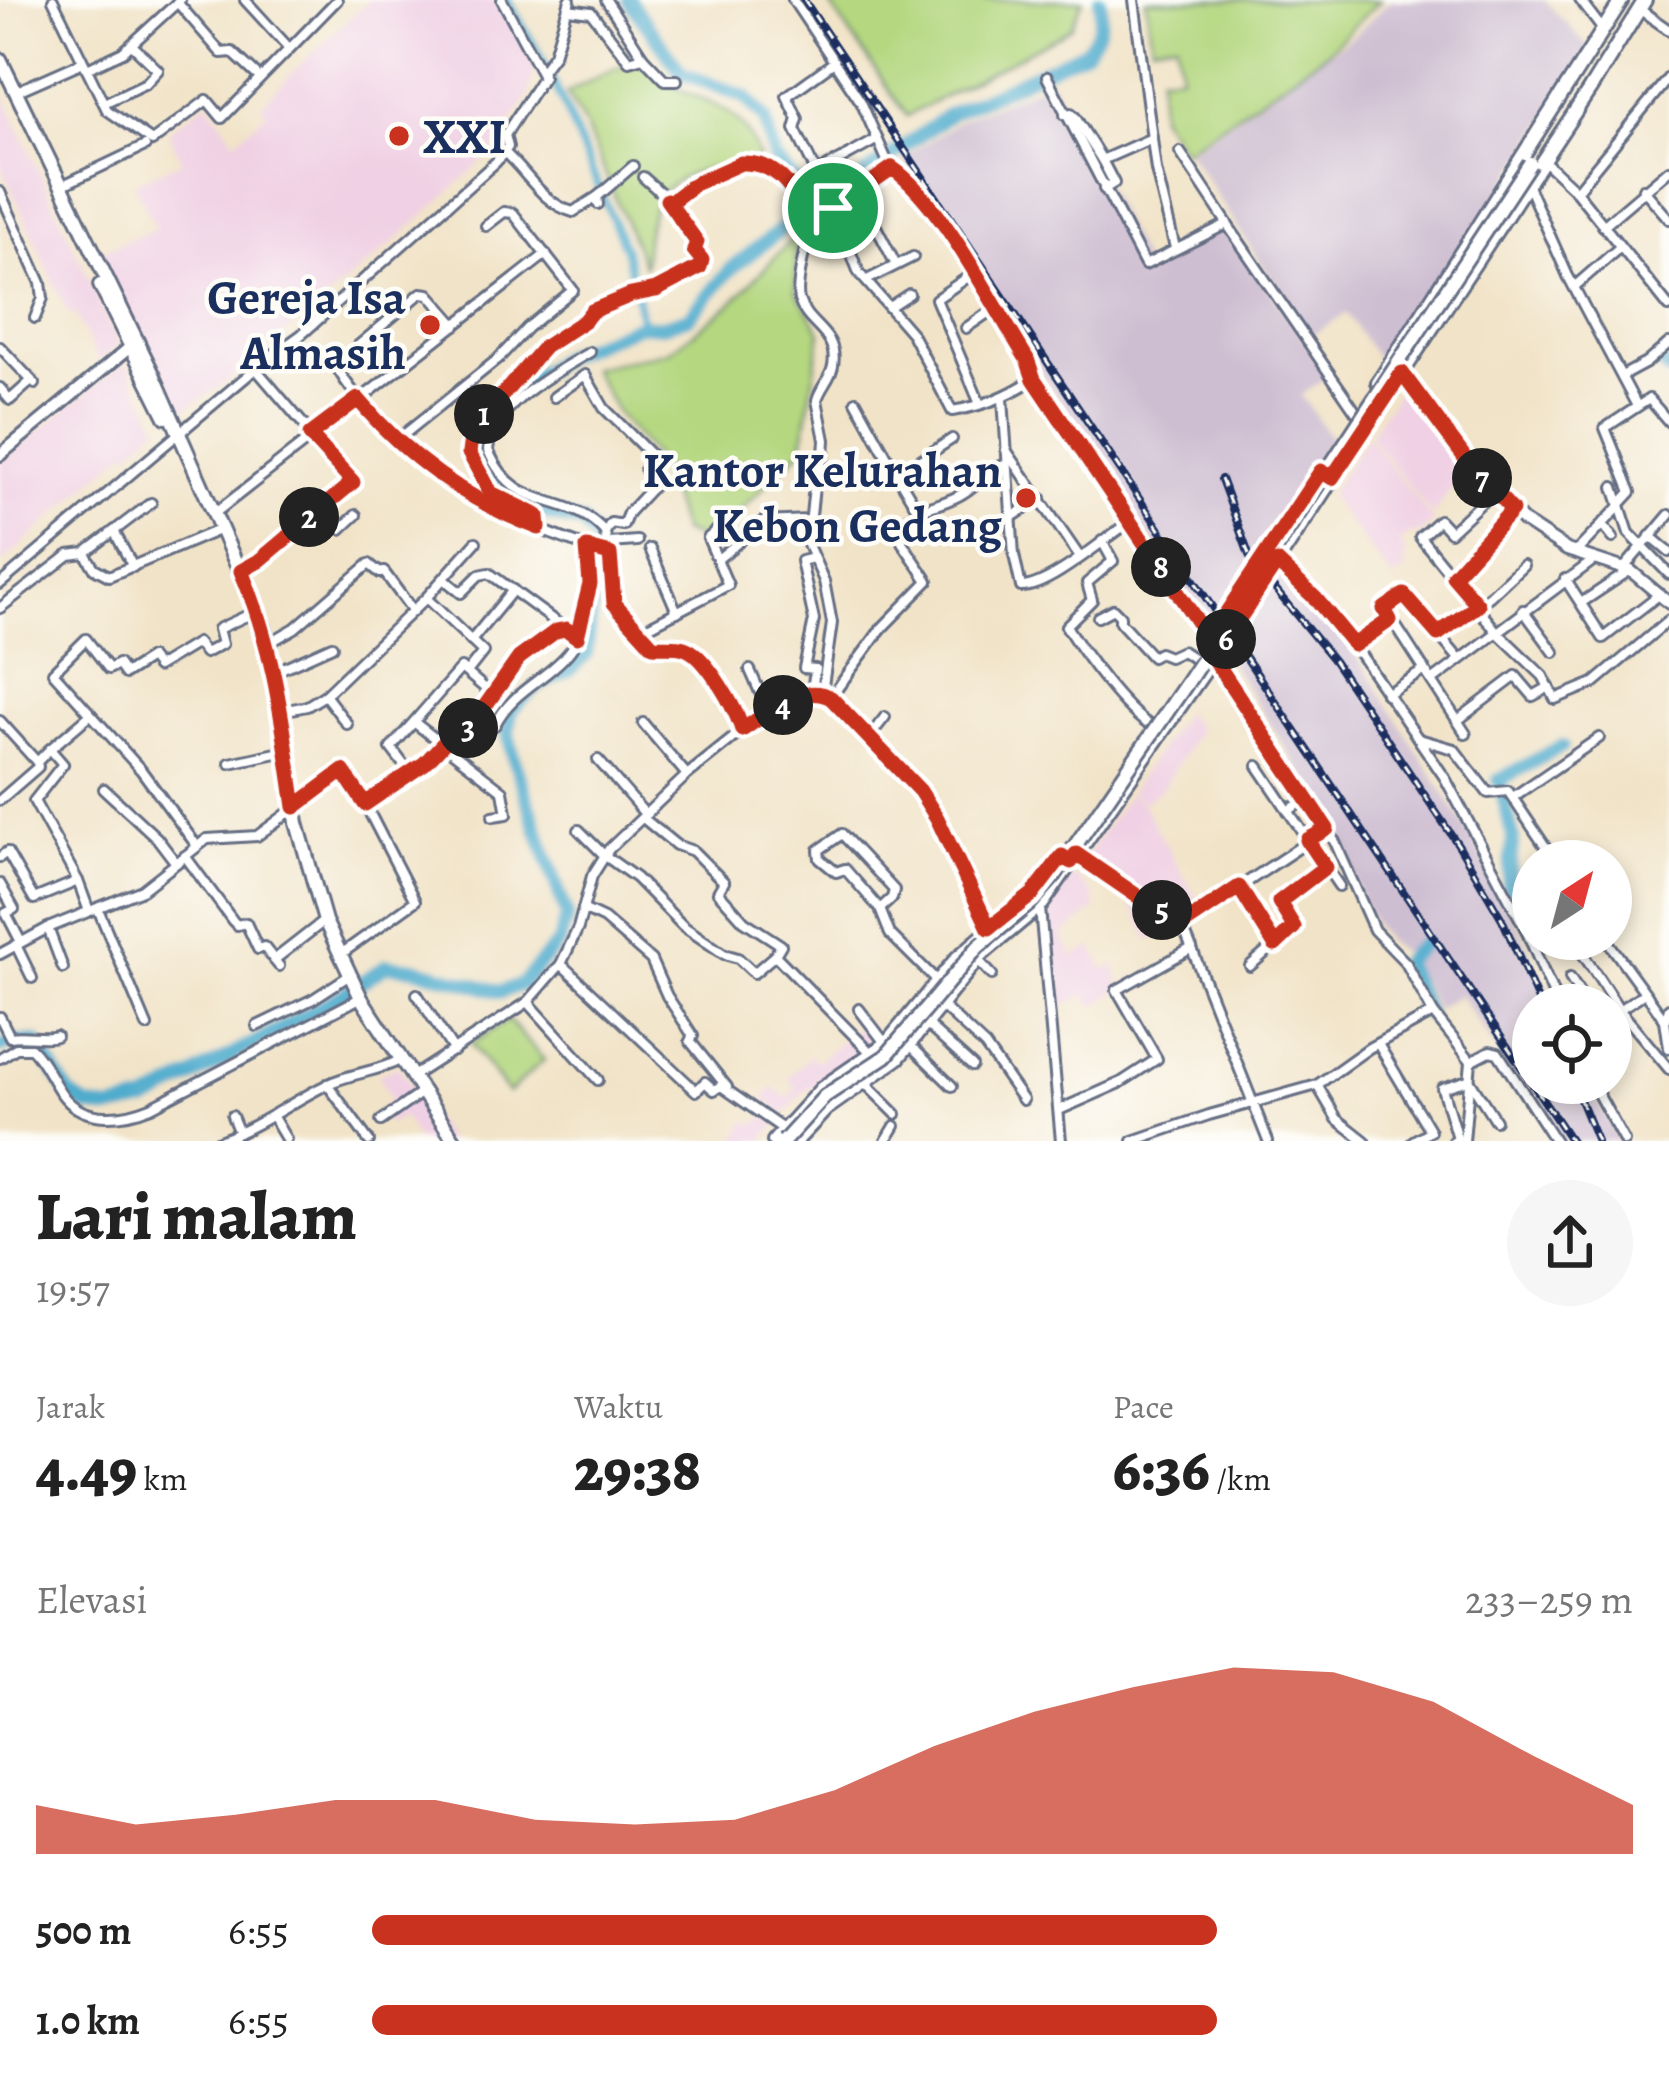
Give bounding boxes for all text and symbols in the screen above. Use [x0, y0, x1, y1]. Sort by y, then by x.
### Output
place label: XXI [423, 104, 506, 170]
marker: XXI [386, 123, 412, 149]
pin [782, 157, 884, 259]
icon: arrive [800, 175, 866, 241]
place label: Gereja Isa Almasih [207, 265, 406, 386]
marker: Gereja Isa Almasih [417, 312, 443, 338]
pin: 1 [454, 384, 514, 444]
text: 1 [478, 391, 490, 436]
place label: Kantor Kelurahan Kebon Gedang [643, 438, 1003, 559]
pin: 7 [1452, 448, 1512, 508]
text: 7 [1475, 455, 1489, 500]
marker: Kantor Kelurahan Kebon Gedang [1013, 485, 1039, 511]
pin: 2 [279, 487, 339, 547]
text: 2 [301, 494, 317, 539]
pin: 8 [1131, 537, 1191, 597]
text: 8 [1153, 544, 1169, 589]
pin: 6 [1196, 609, 1256, 669]
text: 6 [1218, 616, 1234, 661]
pin: 4 [753, 675, 813, 735]
text: 4 [775, 682, 791, 727]
pin: 3 [438, 698, 498, 758]
text: 3 [461, 705, 475, 750]
north arrow [1512, 840, 1632, 960]
map controls [1512, 840, 1632, 1104]
pin: 5 [1132, 880, 1192, 940]
text: 5 [1155, 887, 1169, 932]
button: locate [1512, 984, 1632, 1104]
text: Lari malam [36, 1172, 357, 1262]
button: share [1507, 1180, 1633, 1306]
text: 19:57 [36, 1262, 110, 1315]
text: Jarak [36, 1384, 105, 1429]
text: Waktu [574, 1384, 663, 1429]
text: Pace [1113, 1384, 1174, 1429]
text: 4.49 [36, 1429, 137, 1511]
text: 29:38 [574, 1429, 701, 1511]
text: 6:36 [1113, 1429, 1210, 1511]
text: km [137, 1456, 187, 1501]
text: /km [1210, 1456, 1271, 1501]
text: Elevasi [36, 1573, 148, 1626]
text: 233–259 m [1465, 1573, 1633, 1626]
text: 500 m [36, 1904, 131, 1957]
text: 6:55 [228, 1904, 289, 1957]
text: 1.0 km [36, 1994, 140, 2047]
text: 6:55 [228, 1994, 289, 2047]

